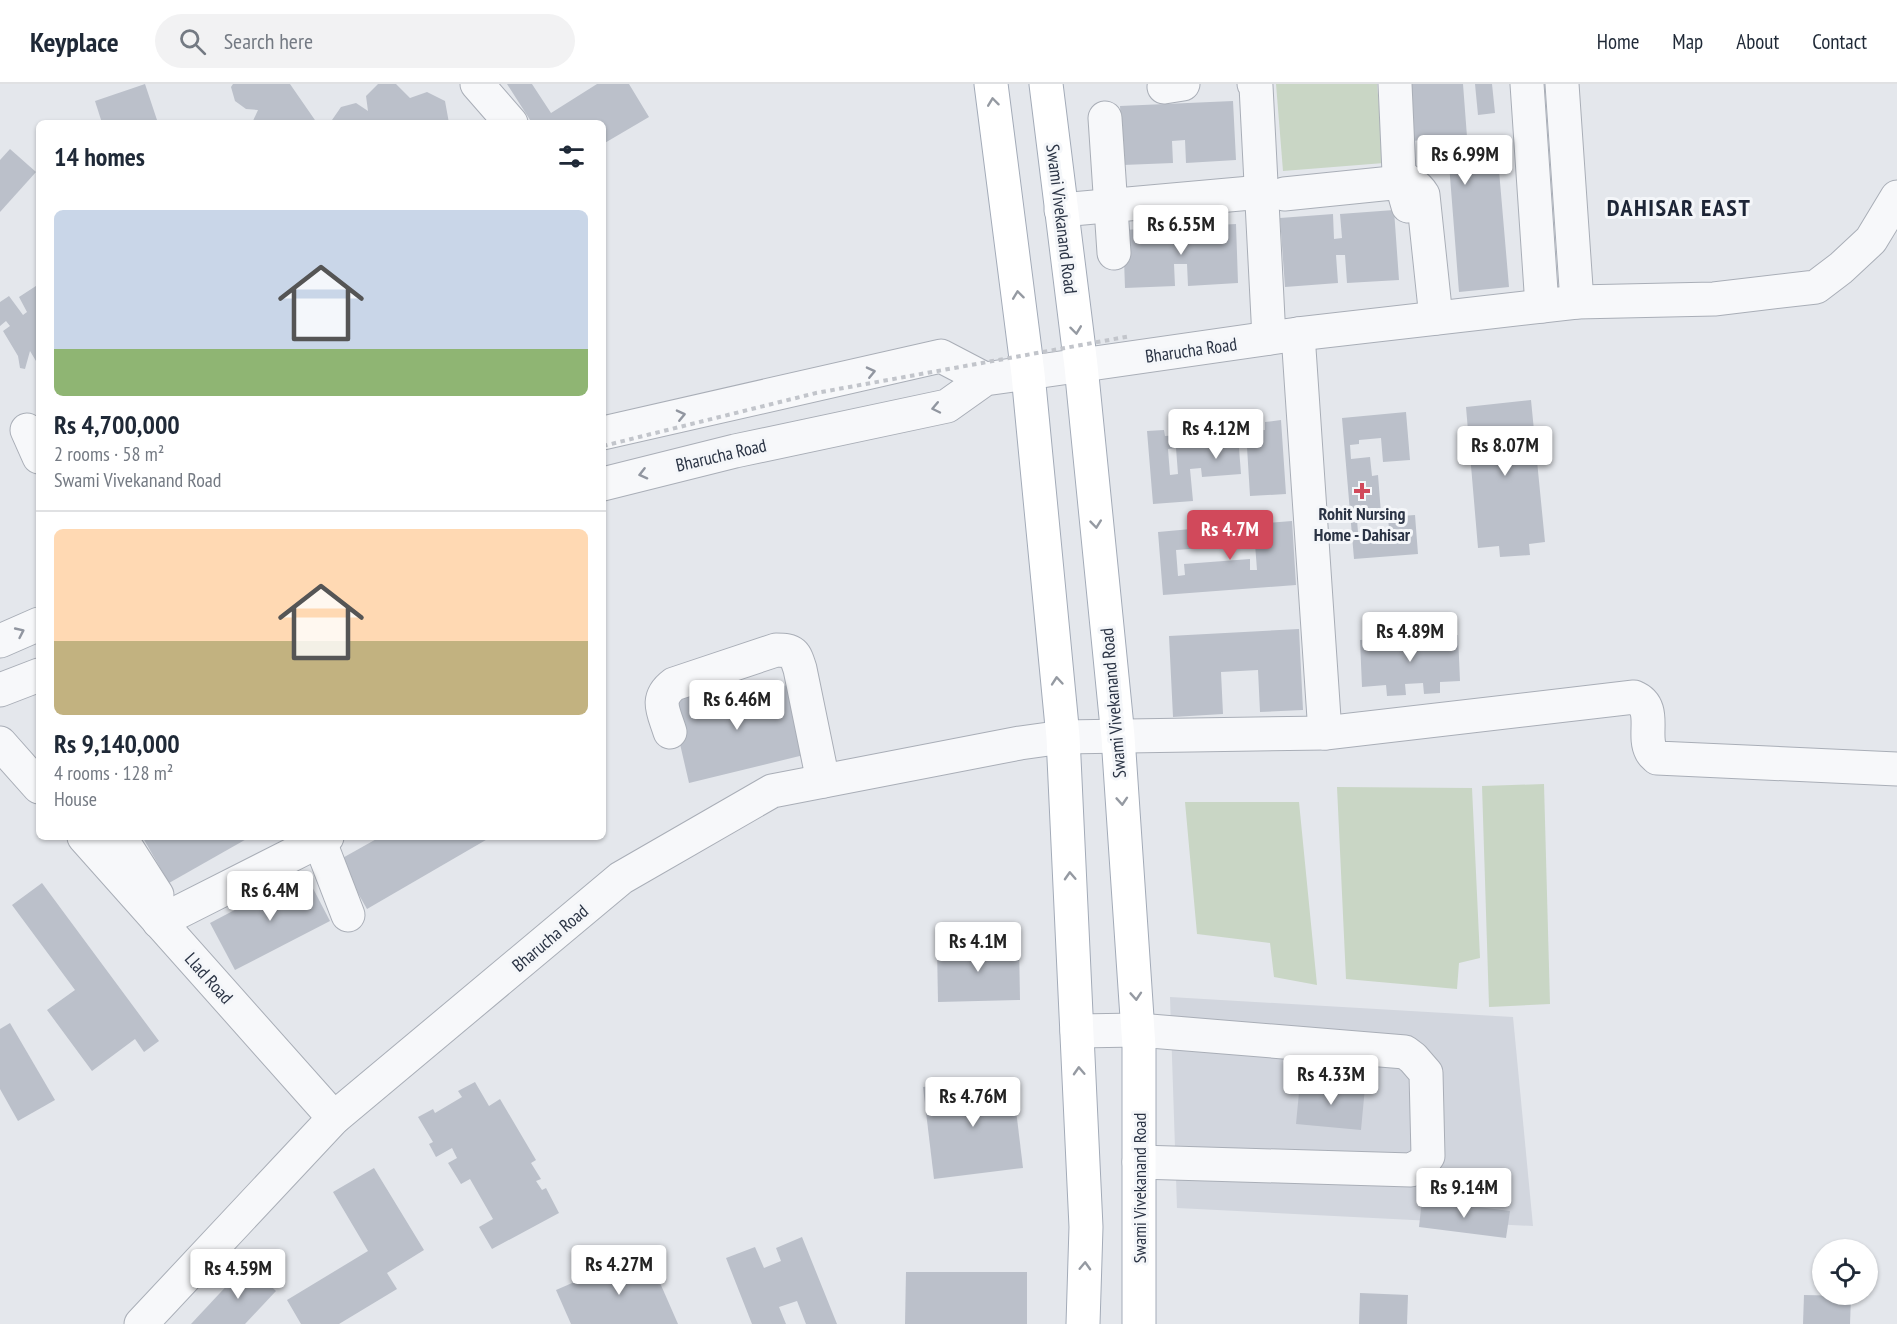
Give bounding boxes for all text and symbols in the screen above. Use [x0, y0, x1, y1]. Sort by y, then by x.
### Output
search box [155, 14, 575, 68]
text: Keyplace [30, 23, 119, 60]
icon: search [176, 25, 209, 58]
text: Search here [224, 27, 313, 55]
text: Home [1597, 28, 1639, 55]
text: Map [1672, 28, 1703, 55]
text: About [1736, 28, 1779, 55]
text: Contact [1812, 28, 1867, 55]
one-way arrow [987, 97, 1000, 106]
pin: Rs 6.99M [1403, 135, 1527, 186]
text: 14 homes [54, 140, 145, 173]
icon: filters [555, 140, 588, 173]
text: Rs 6.99M [1431, 141, 1499, 167]
street label: Swami Vivekanand Road [1041, 143, 1083, 295]
district label: DAHISAR EAST [1607, 192, 1751, 223]
pin: Rs 6.55M [1119, 205, 1243, 256]
text: Rs 6.55M [1147, 211, 1215, 237]
icon: home [267, 249, 375, 357]
one-way arrow [1013, 290, 1025, 299]
one-way arrow [1070, 325, 1082, 334]
street label: Bharucha Road [1144, 332, 1238, 368]
one-way arrow [865, 366, 875, 379]
one-way arrow [931, 401, 941, 414]
text: Rs 4,700,000 [54, 408, 180, 441]
pin: Rs 4.12M [1154, 409, 1278, 460]
one-way arrow [675, 410, 685, 423]
text: Rs 4.12M [1182, 415, 1250, 441]
pin: Rs 8.07M [1443, 426, 1567, 477]
text: Rs 8.07M [1471, 432, 1539, 458]
street label: Bharucha Road [673, 433, 769, 477]
text: 2 rooms · 58 m² [54, 441, 164, 467]
one-way arrow [638, 466, 648, 479]
text: Swami Vivekanand Road [54, 467, 221, 493]
marker: Rohit Nursing Home - Dahisar [1353, 482, 1371, 500]
place label: Rohit Nursing Home - Dahisar [1314, 502, 1411, 546]
pin: Rs 4.7M [1175, 510, 1285, 561]
text: Rs 4.7M [1201, 516, 1259, 542]
one-way arrow [1089, 519, 1102, 528]
icon: home [267, 568, 375, 676]
pin: Rs 4.89M [1348, 612, 1472, 663]
text: Rs 4.89M [1376, 618, 1444, 644]
street label: Swami Vivekanand Road [1095, 627, 1131, 779]
one-way arrow [13, 628, 24, 640]
one-way arrow [1051, 677, 1064, 686]
pin: Rs 6.46M [675, 680, 799, 731]
text: Rs 6.46M [703, 686, 771, 712]
text: Rs 9,140,000 [54, 727, 180, 760]
text: 4 rooms · 128 m² [54, 760, 173, 786]
text: House [54, 786, 97, 812]
one-way arrow [1115, 797, 1128, 806]
pin: Rs 6.4M [215, 871, 325, 922]
one-way arrow [1063, 871, 1076, 880]
text: Rs 6.4M [241, 877, 299, 903]
street label: Bharucha Road [507, 899, 593, 977]
pin: Rs 4.1M [923, 922, 1033, 973]
text: Rs 4.1M [949, 928, 1007, 954]
street label: Llad Road [180, 948, 238, 1008]
one-way arrow [1129, 991, 1142, 1000]
pin: Rs 4.33M [1269, 1055, 1393, 1106]
text: Rs 4.33M [1297, 1061, 1365, 1087]
one-way arrow [1073, 1066, 1086, 1075]
pin: Rs 4.76M [911, 1077, 1035, 1128]
text: Rs 4.76M [939, 1083, 1007, 1109]
street label: Swami Vivekanand Road [1128, 1113, 1151, 1263]
pin: Rs 9.14M [1402, 1168, 1526, 1219]
text: Rs 9.14M [1430, 1174, 1498, 1200]
map controls [1812, 1239, 1878, 1305]
button: locate [1812, 1239, 1878, 1305]
pin: Rs 4.27M [557, 1245, 681, 1296]
pin: Rs 4.59M [176, 1249, 300, 1300]
text: Rs 4.27M [585, 1251, 653, 1277]
text: Rs 4.59M [204, 1255, 272, 1281]
one-way arrow [1079, 1261, 1091, 1270]

